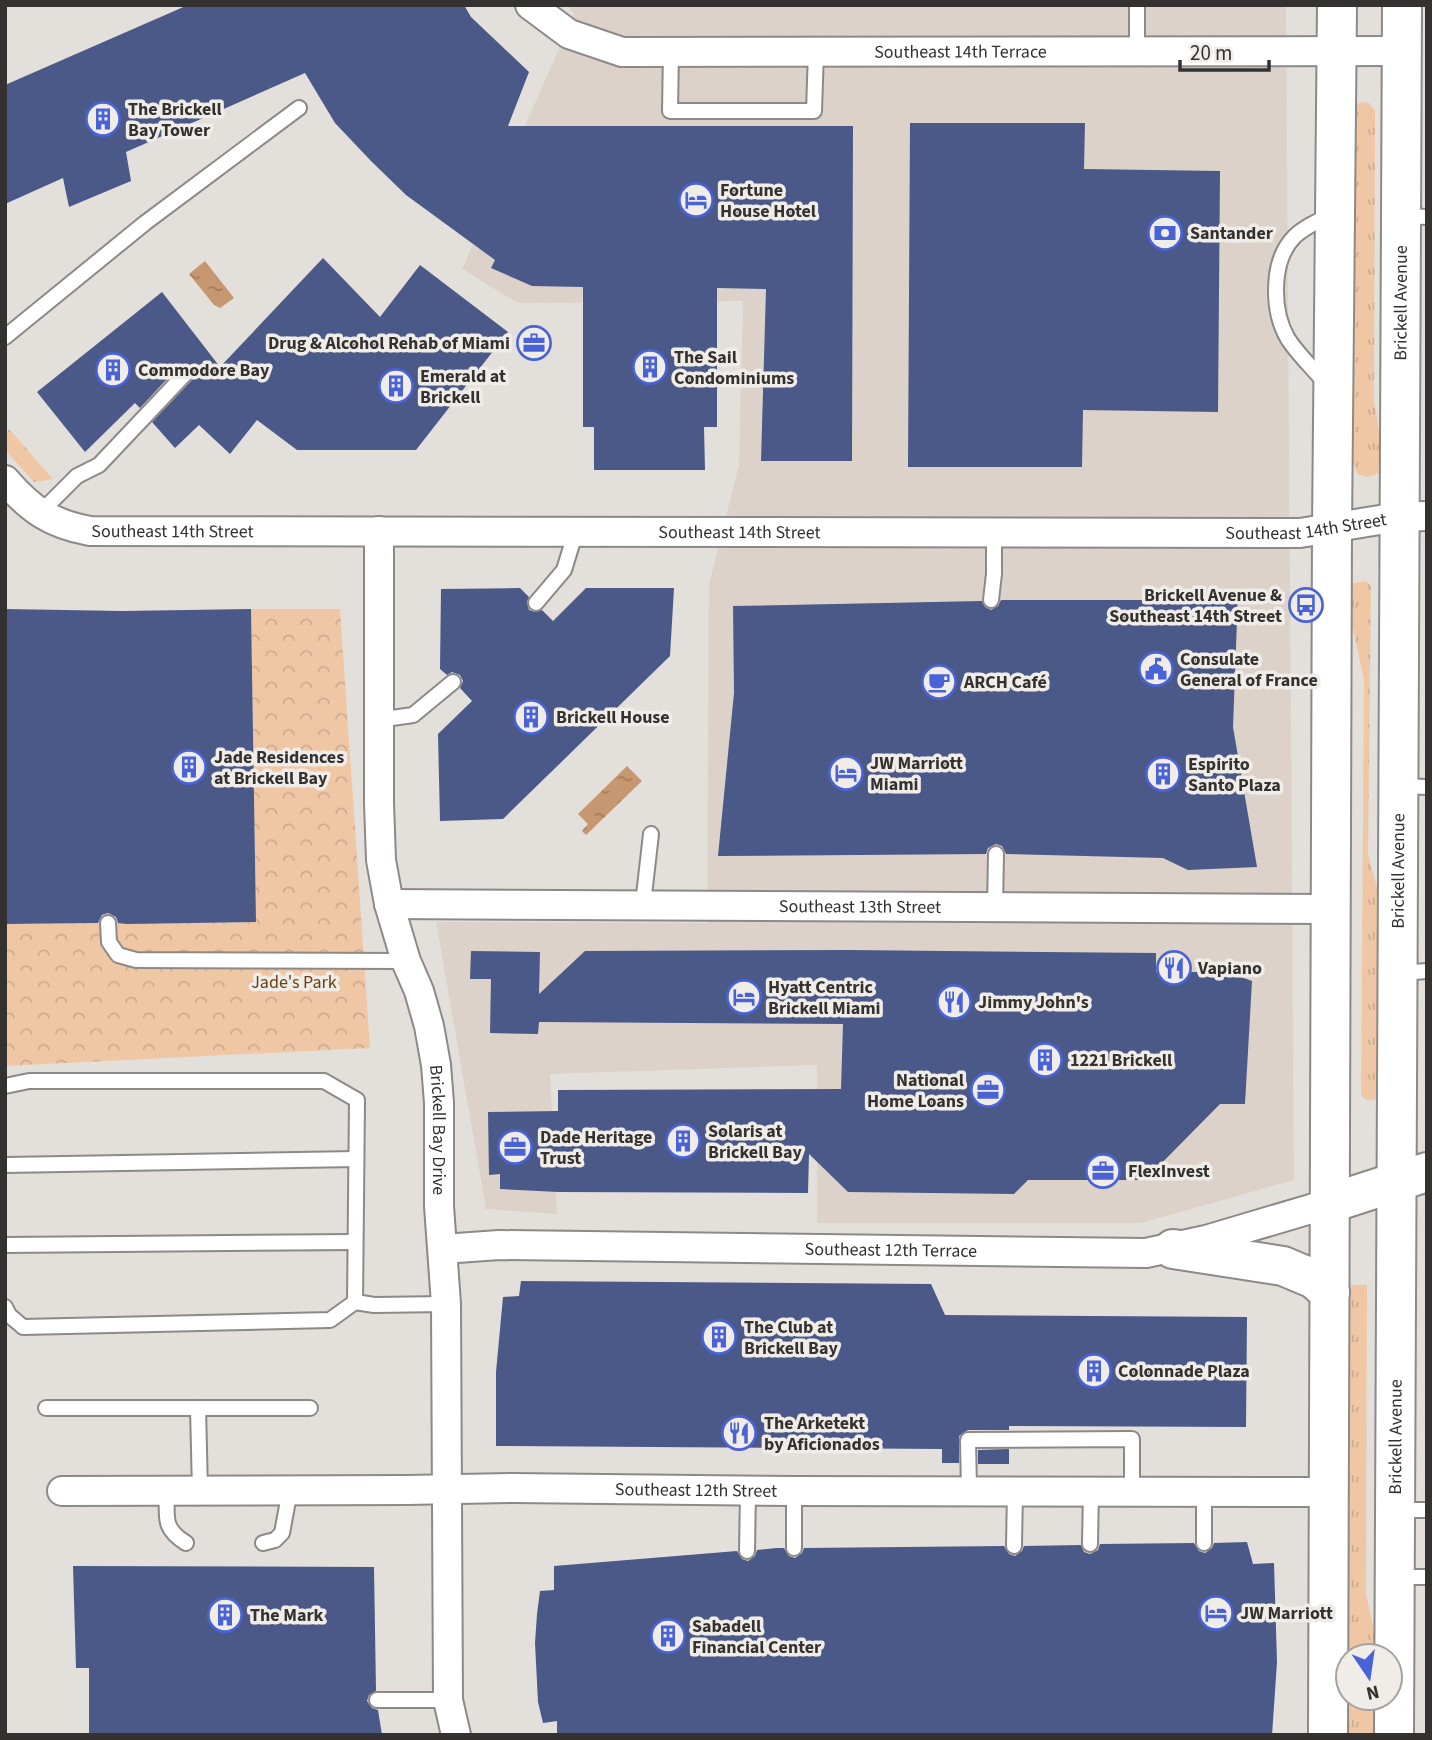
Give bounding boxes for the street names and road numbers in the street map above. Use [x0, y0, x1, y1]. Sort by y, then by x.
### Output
street label: Southeast 14th Terrace [874, 39, 1047, 64]
street label: Brickell Avenue [1388, 245, 1413, 361]
street label: Southeast 14th Street [1225, 507, 1388, 546]
street label: Southeast 14th Street [91, 519, 254, 544]
street label: Southeast 14th Street [658, 519, 821, 545]
street label: Brickell Avenue [1385, 813, 1411, 929]
street label: Southeast 13th Street [779, 894, 941, 919]
street label: Brickell Bay Drive [424, 1064, 452, 1195]
street label: Southeast 12th Terrace [804, 1236, 977, 1263]
street label: Brickell Avenue [1383, 1379, 1408, 1495]
street label: Southeast 12th Street [615, 1477, 777, 1503]

